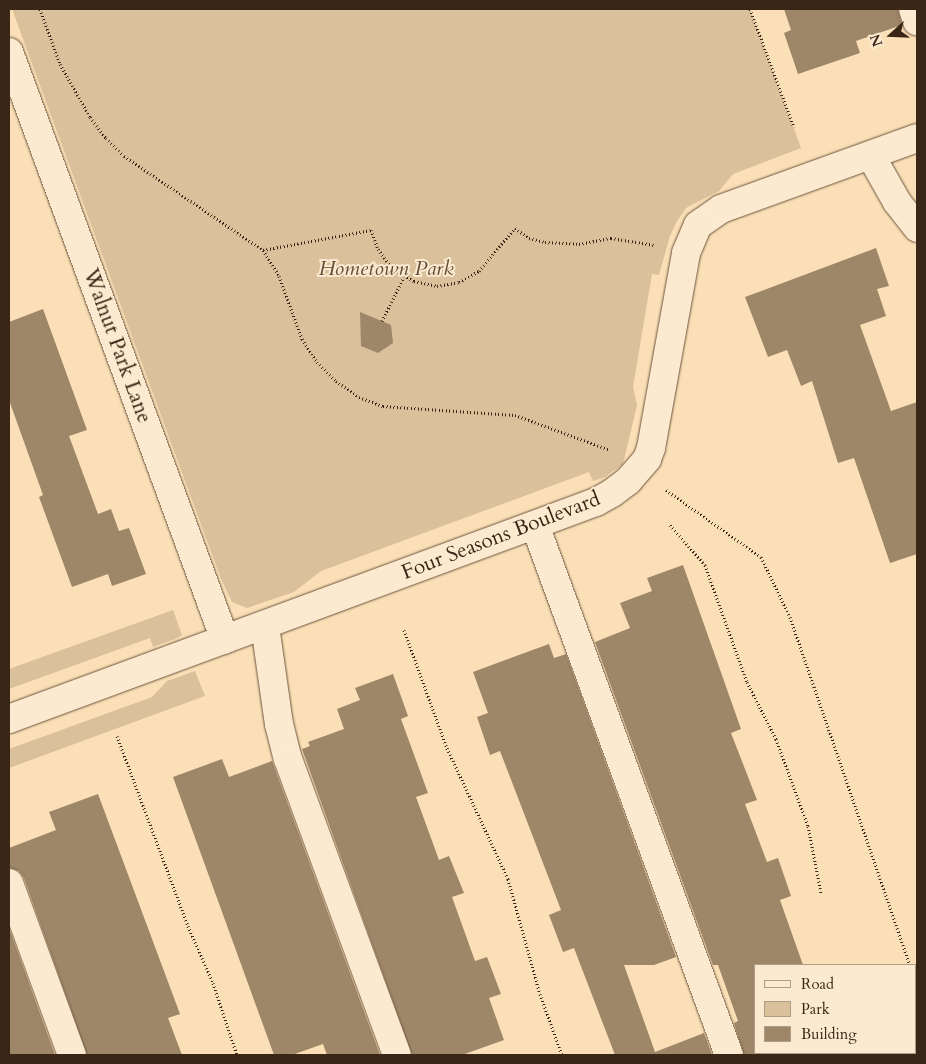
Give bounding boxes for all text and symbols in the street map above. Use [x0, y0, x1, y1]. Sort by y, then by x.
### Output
north arrow [866, 10, 916, 60]
text: N [865, 31, 887, 49]
park label: Hometown Park [318, 256, 454, 282]
street label: Walnut Park Lane [77, 265, 157, 427]
street label: Four Seasons Boulevard [398, 486, 604, 586]
legend [754, 964, 916, 1054]
text: Road [801, 974, 834, 994]
text: Park [801, 999, 830, 1019]
text: Building [801, 1024, 857, 1044]

